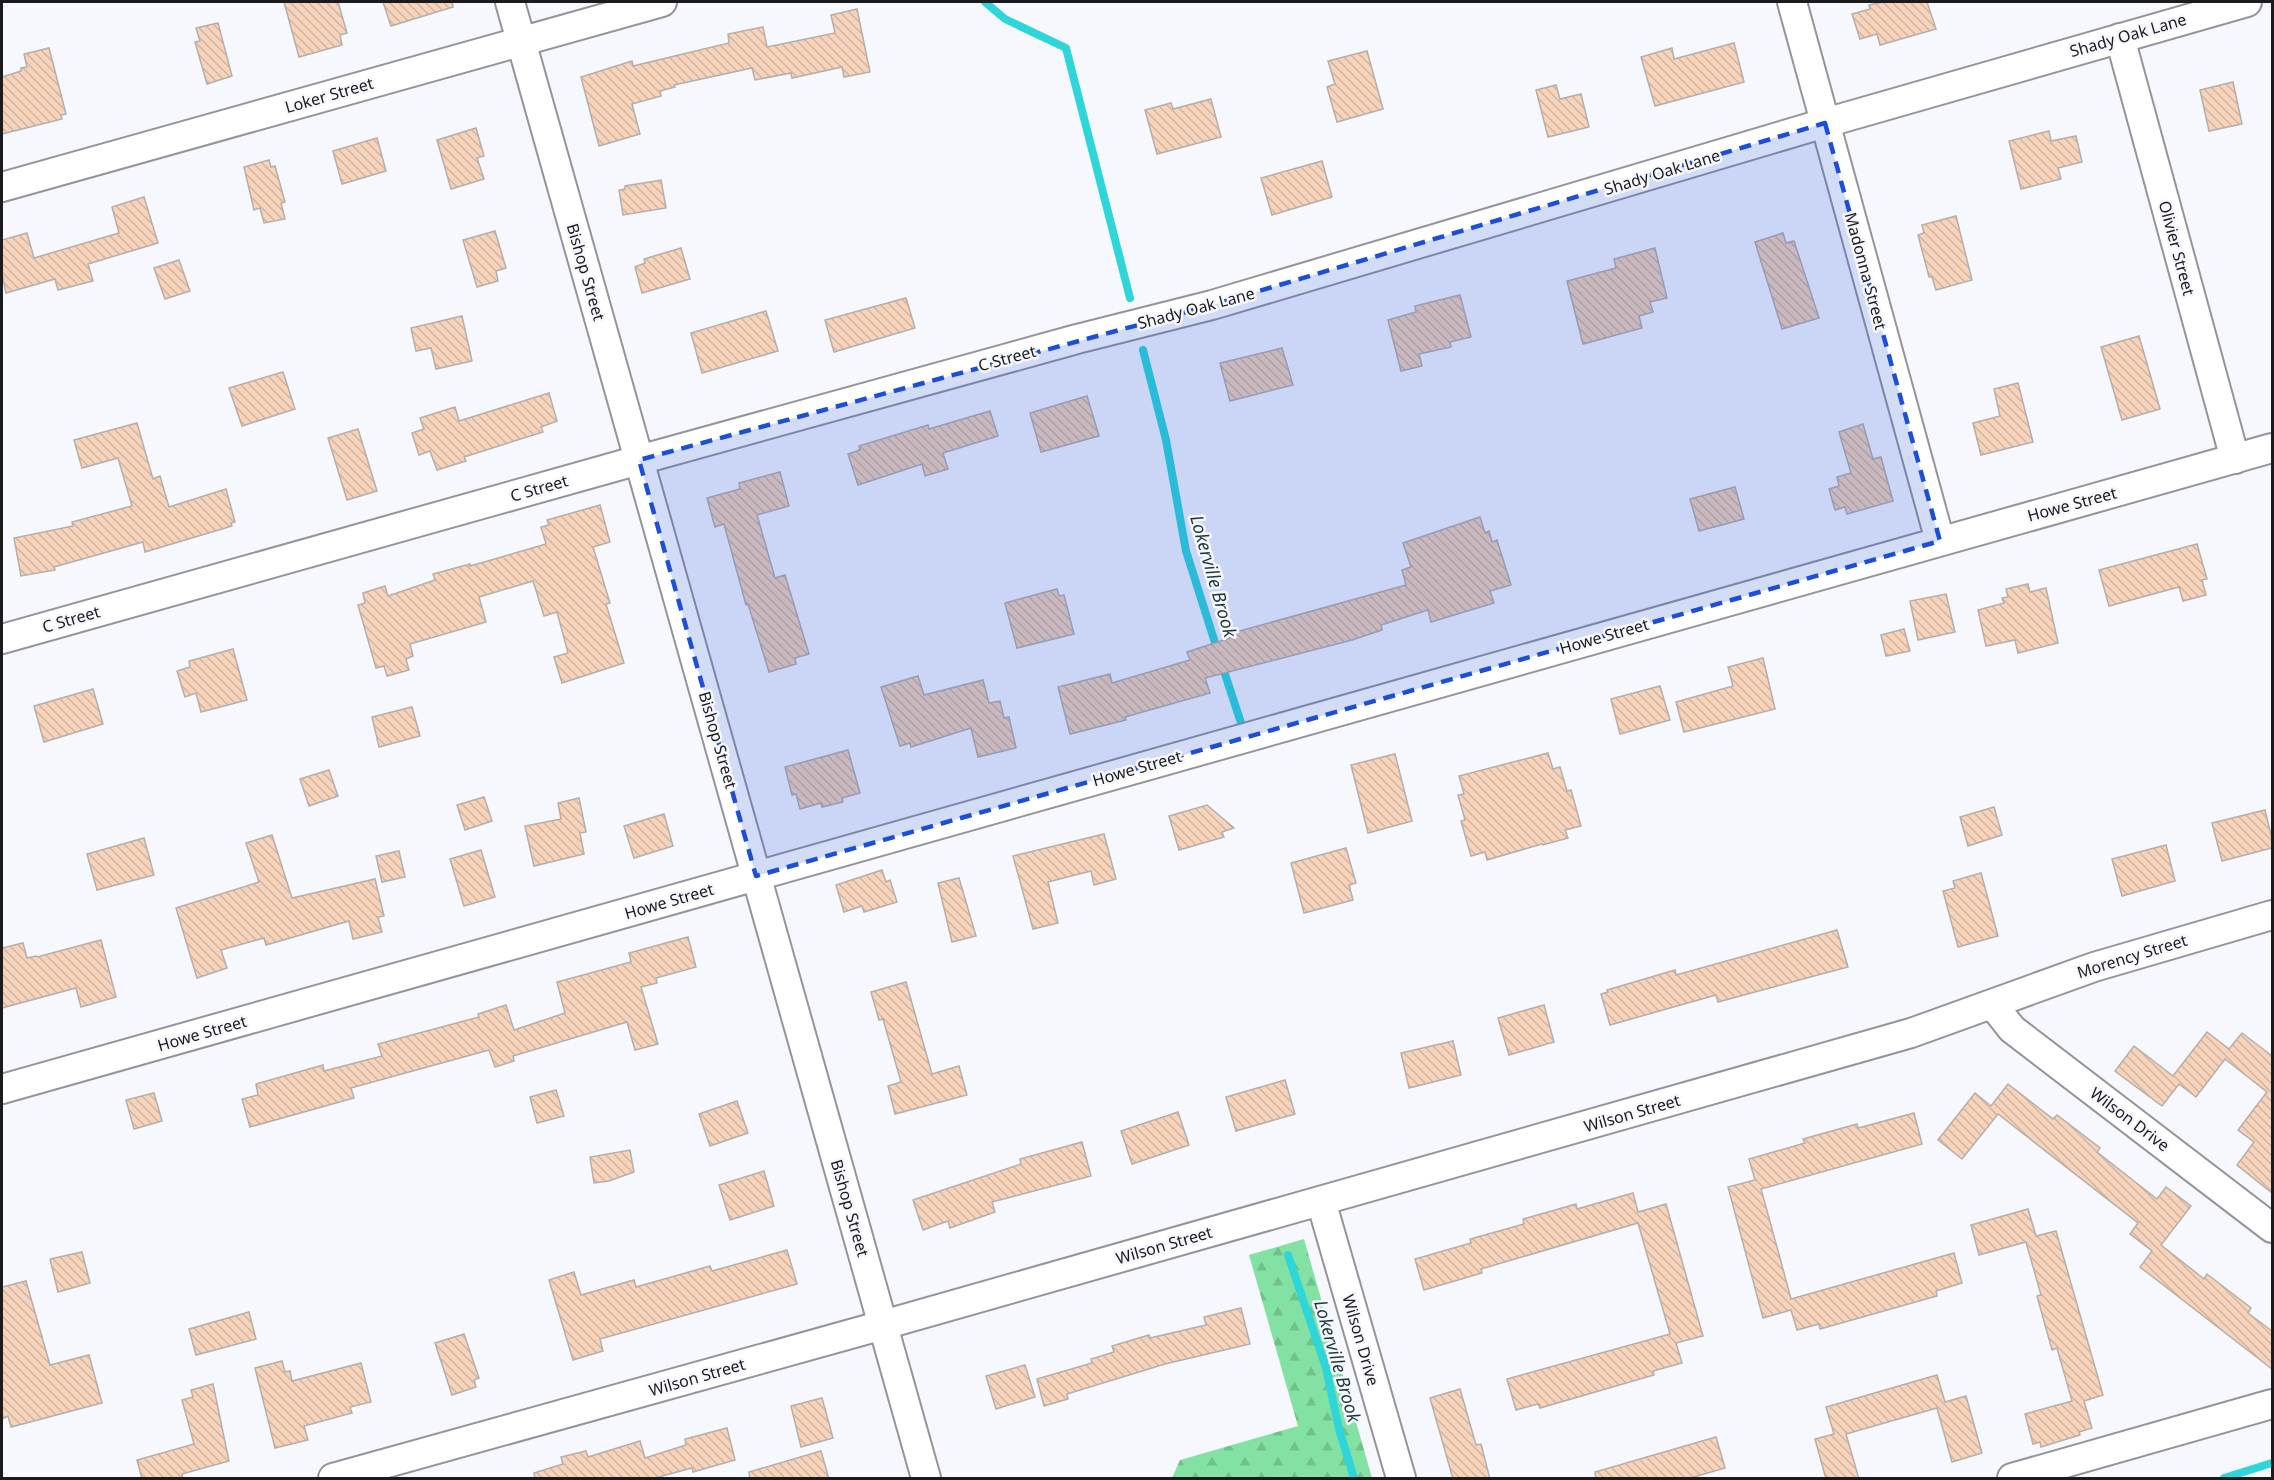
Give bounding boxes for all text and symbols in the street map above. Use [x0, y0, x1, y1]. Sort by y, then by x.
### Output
street label: Shady Oak Lane [2067, 8, 2189, 62]
street label: Loker Street [282, 72, 376, 118]
street label: Shady Oak Lane [1601, 144, 1723, 200]
street label: Olivier Street [2154, 198, 2200, 298]
street label: Madonna Street [1840, 210, 1892, 332]
street label: Bishop Street [562, 221, 610, 324]
street label: Shady Oak Lane [1135, 282, 1257, 334]
street label: C Street [976, 340, 1039, 376]
street label: C Street [508, 469, 571, 507]
street label: Howe Street [2025, 481, 2119, 526]
water label: Lokerville Brook [1185, 512, 1243, 641]
street label: C Street [40, 600, 103, 638]
street label: Howe Street [1557, 613, 1651, 659]
street label: Bishop Street [694, 689, 742, 792]
street label: Howe Street [1090, 745, 1184, 791]
street label: Howe Street [622, 878, 716, 924]
street label: Morency Street [2074, 929, 2190, 983]
street label: Howe Street [155, 1010, 249, 1056]
street label: Wilson Drive [2086, 1082, 2174, 1156]
street label: Wilson Street [1581, 1089, 1683, 1137]
street label: Bishop Street [826, 1157, 874, 1260]
street label: Wilson Street [1113, 1221, 1215, 1269]
street label: Wilson Drive [1337, 1292, 1385, 1388]
water label: Lokerville Brook [1309, 1297, 1367, 1426]
street label: Wilson Street [646, 1353, 748, 1401]

